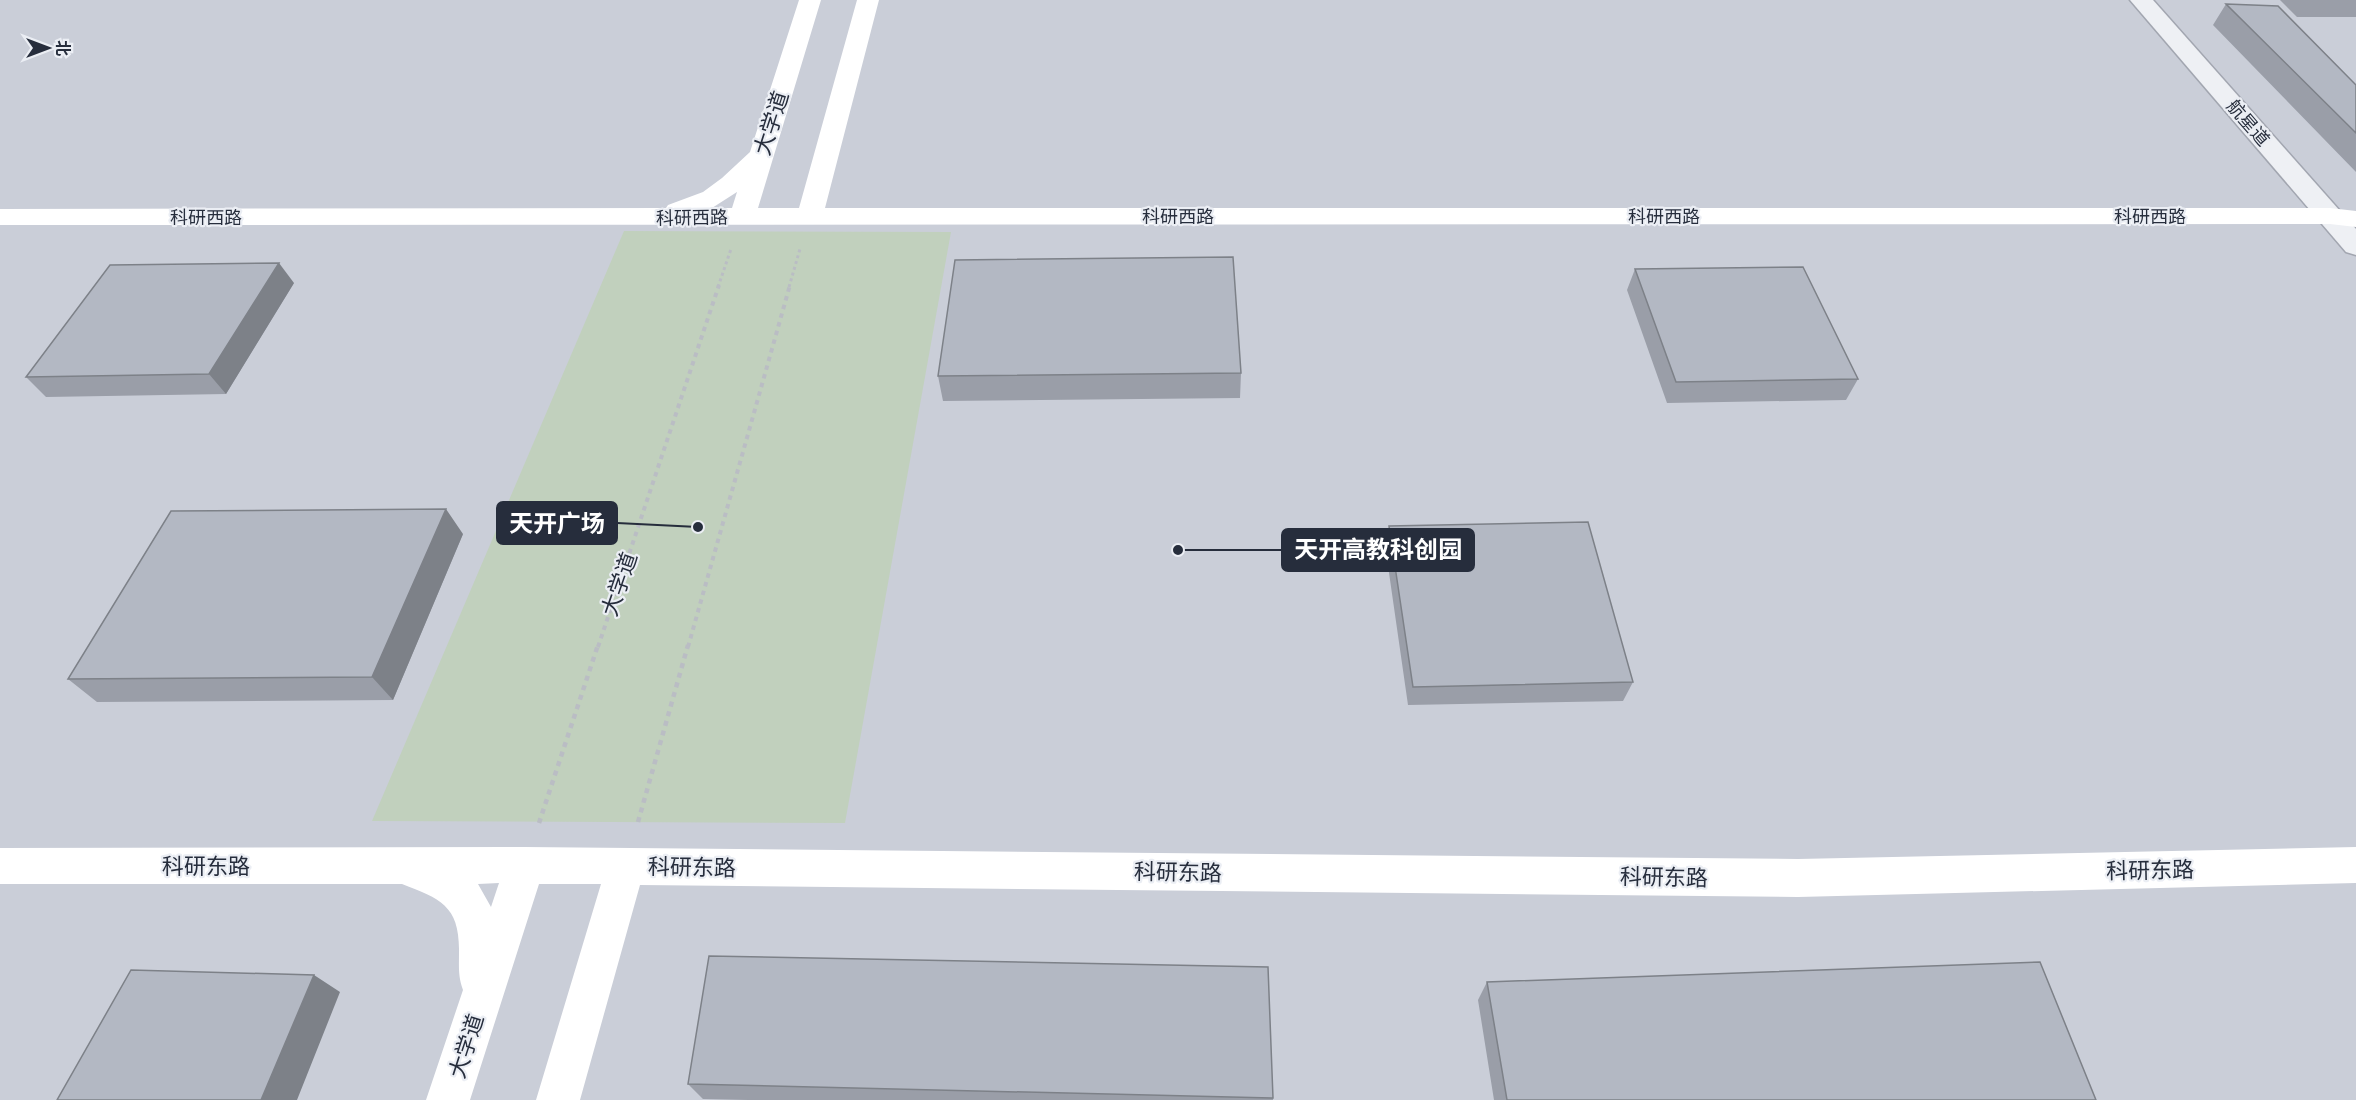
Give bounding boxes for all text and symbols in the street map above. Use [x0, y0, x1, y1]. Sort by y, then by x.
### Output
north arrow [18, 18, 78, 78]
text: 北 [53, 40, 72, 56]
street label: 大学道 [748, 88, 795, 159]
street label: 航星道 [2222, 95, 2274, 151]
street label: 科研西路 [656, 206, 728, 230]
street label: 科研西路 [1142, 206, 1214, 228]
street label: 科研西路 [1628, 206, 1700, 228]
street label: 科研西路 [2114, 206, 2186, 228]
street label: 科研西路 [170, 207, 242, 229]
callout: 天开广场 [497, 502, 617, 544]
text: 天开广场 [509, 509, 605, 538]
callout: 天开高教科创园 [1282, 529, 1474, 571]
text: 天开高教科创园 [1294, 535, 1462, 564]
street label: 大学道 [596, 549, 643, 620]
street label: 科研东路 [162, 853, 250, 880]
street label: 科研东路 [648, 853, 736, 882]
street label: 科研东路 [2106, 856, 2194, 885]
street label: 科研东路 [1134, 858, 1222, 887]
street label: 科研东路 [1620, 863, 1708, 892]
street label: 大学道 [443, 1011, 490, 1082]

